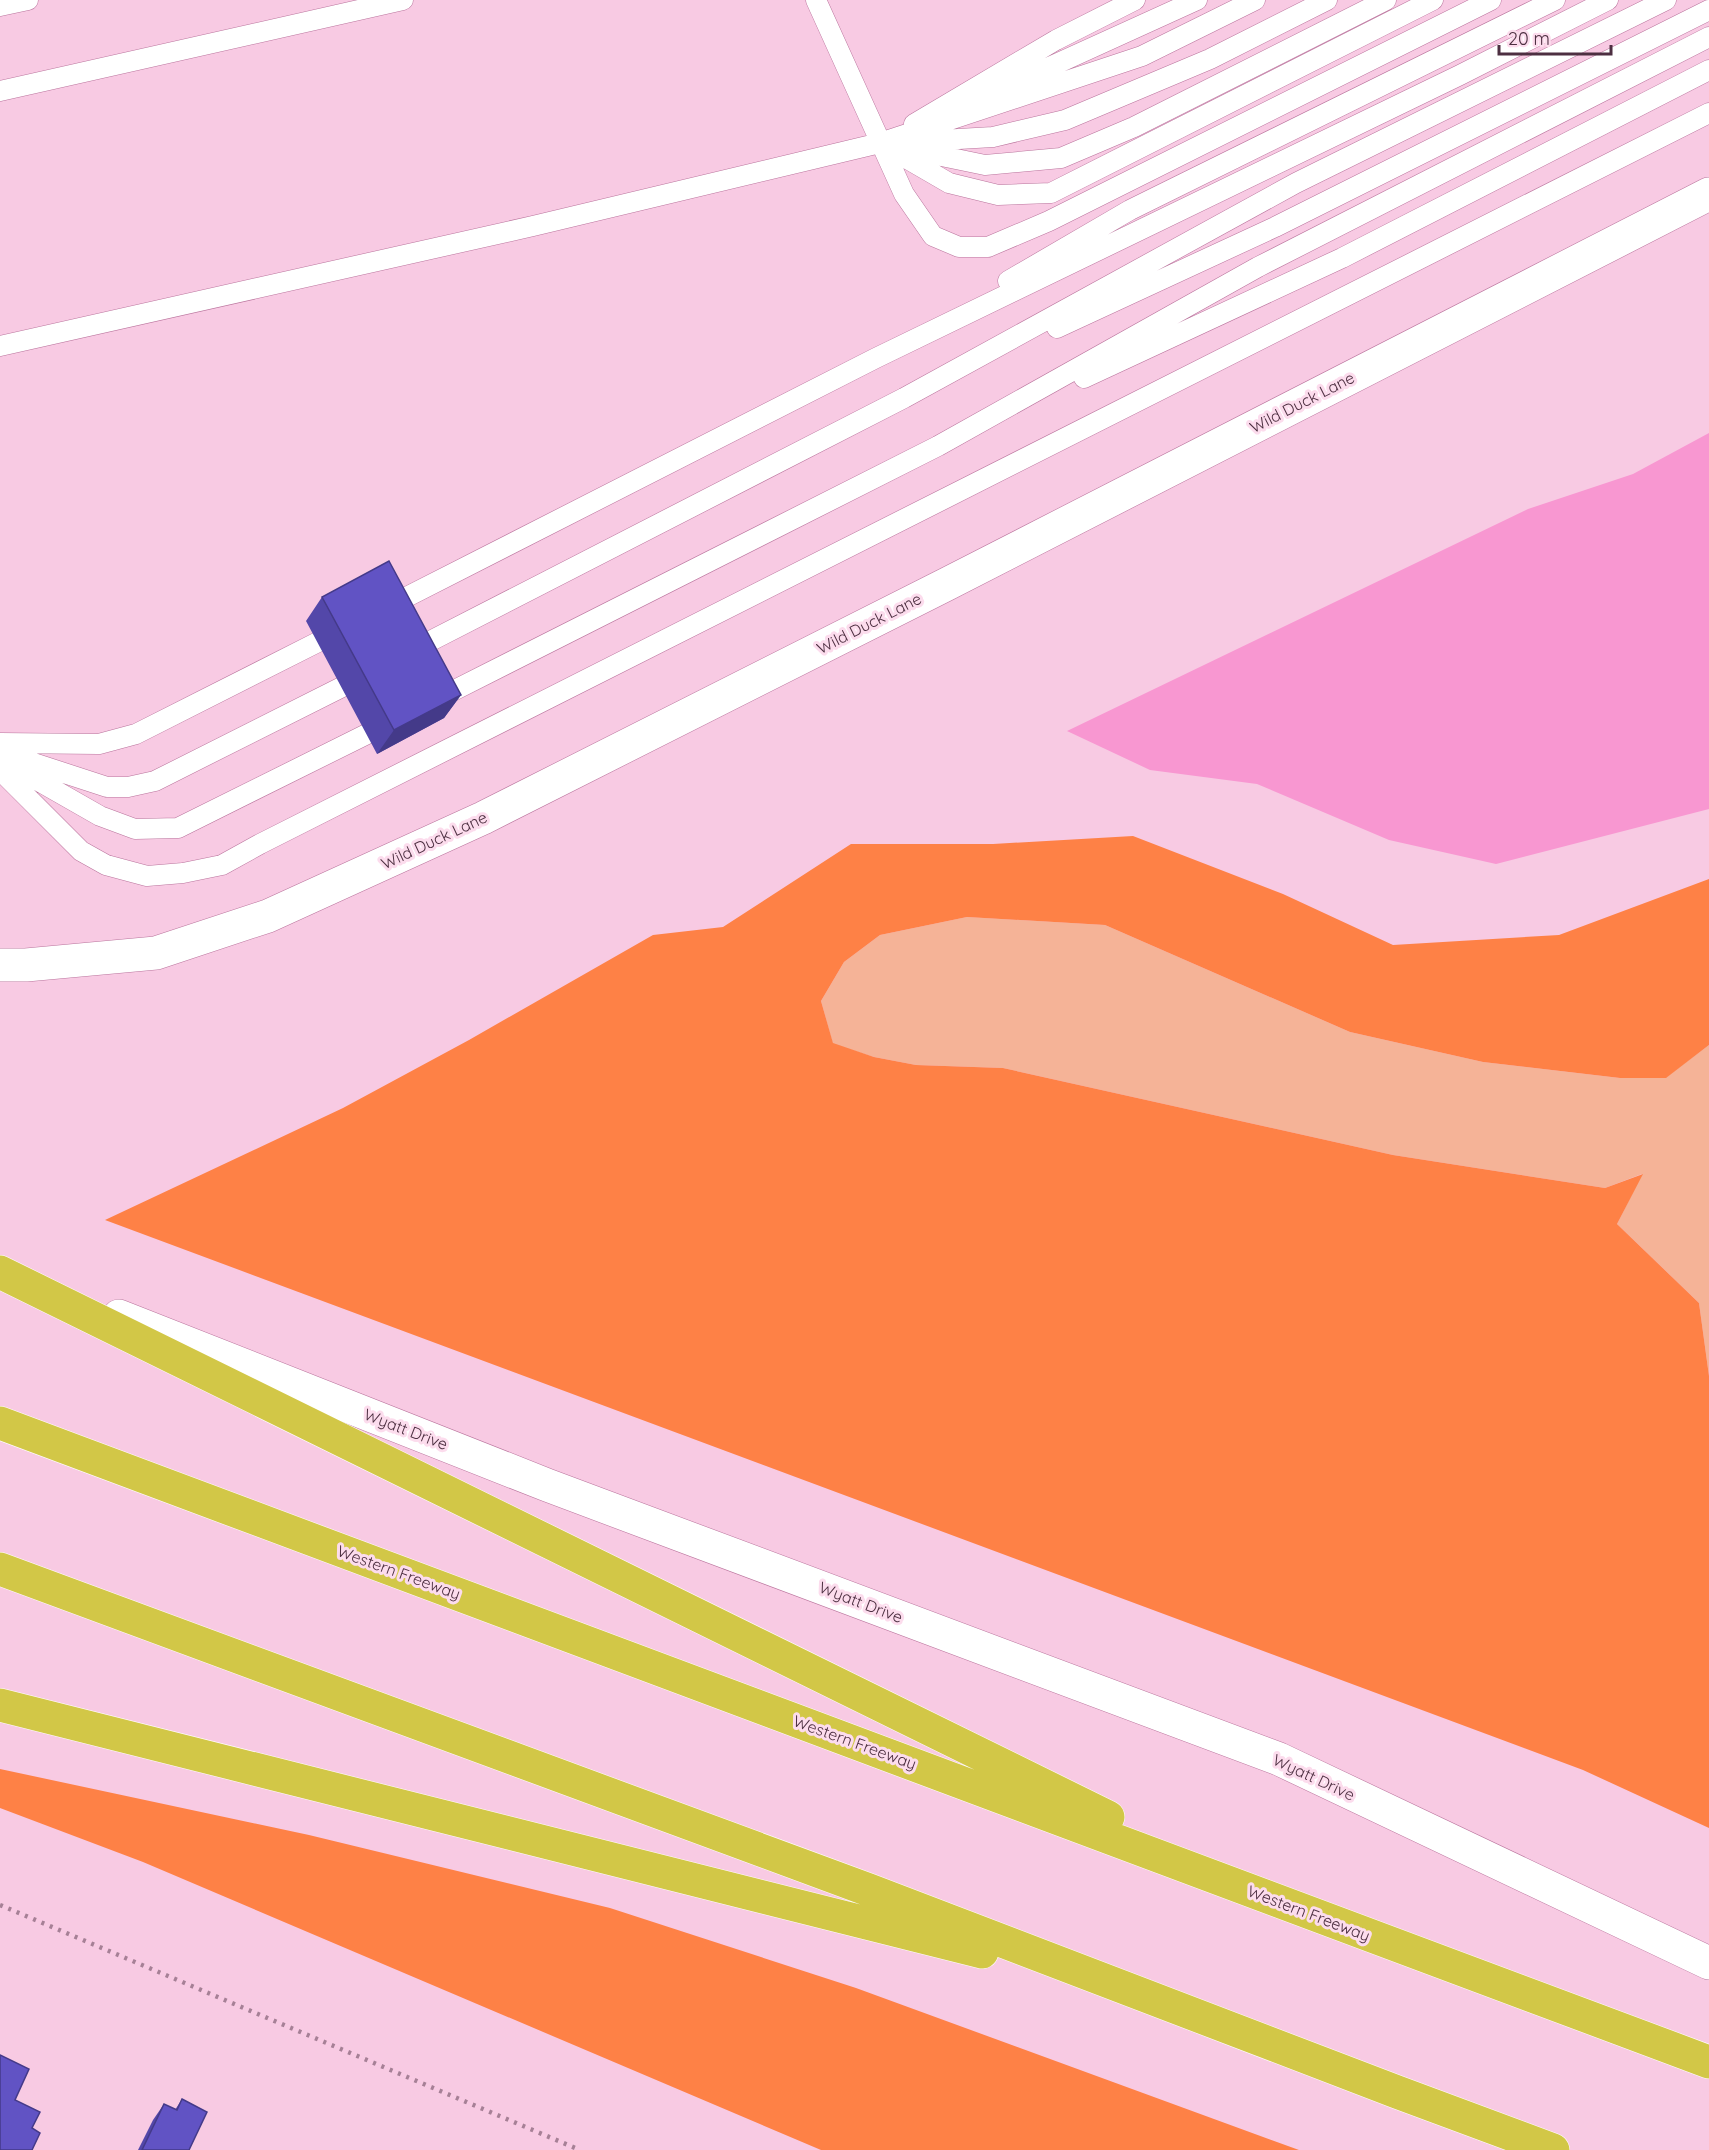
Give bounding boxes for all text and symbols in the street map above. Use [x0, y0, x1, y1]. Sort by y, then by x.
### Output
scale bar [1499, 18, 1612, 56]
text: 20 m [1508, 27, 1550, 50]
street label: Wild Duck Lane [1246, 367, 1358, 437]
street label: Wild Duck Lane [813, 588, 925, 658]
street label: Wild Duck Lane [378, 807, 490, 873]
street label: Wyatt Drive [361, 1404, 451, 1454]
street label: Western Freeway [335, 1540, 463, 1604]
street label: Wyatt Drive [816, 1577, 906, 1627]
street label: Western Freeway [791, 1710, 919, 1774]
street label: Wyatt Drive [1270, 1749, 1358, 1805]
street label: Western Freeway [1245, 1880, 1373, 1946]

